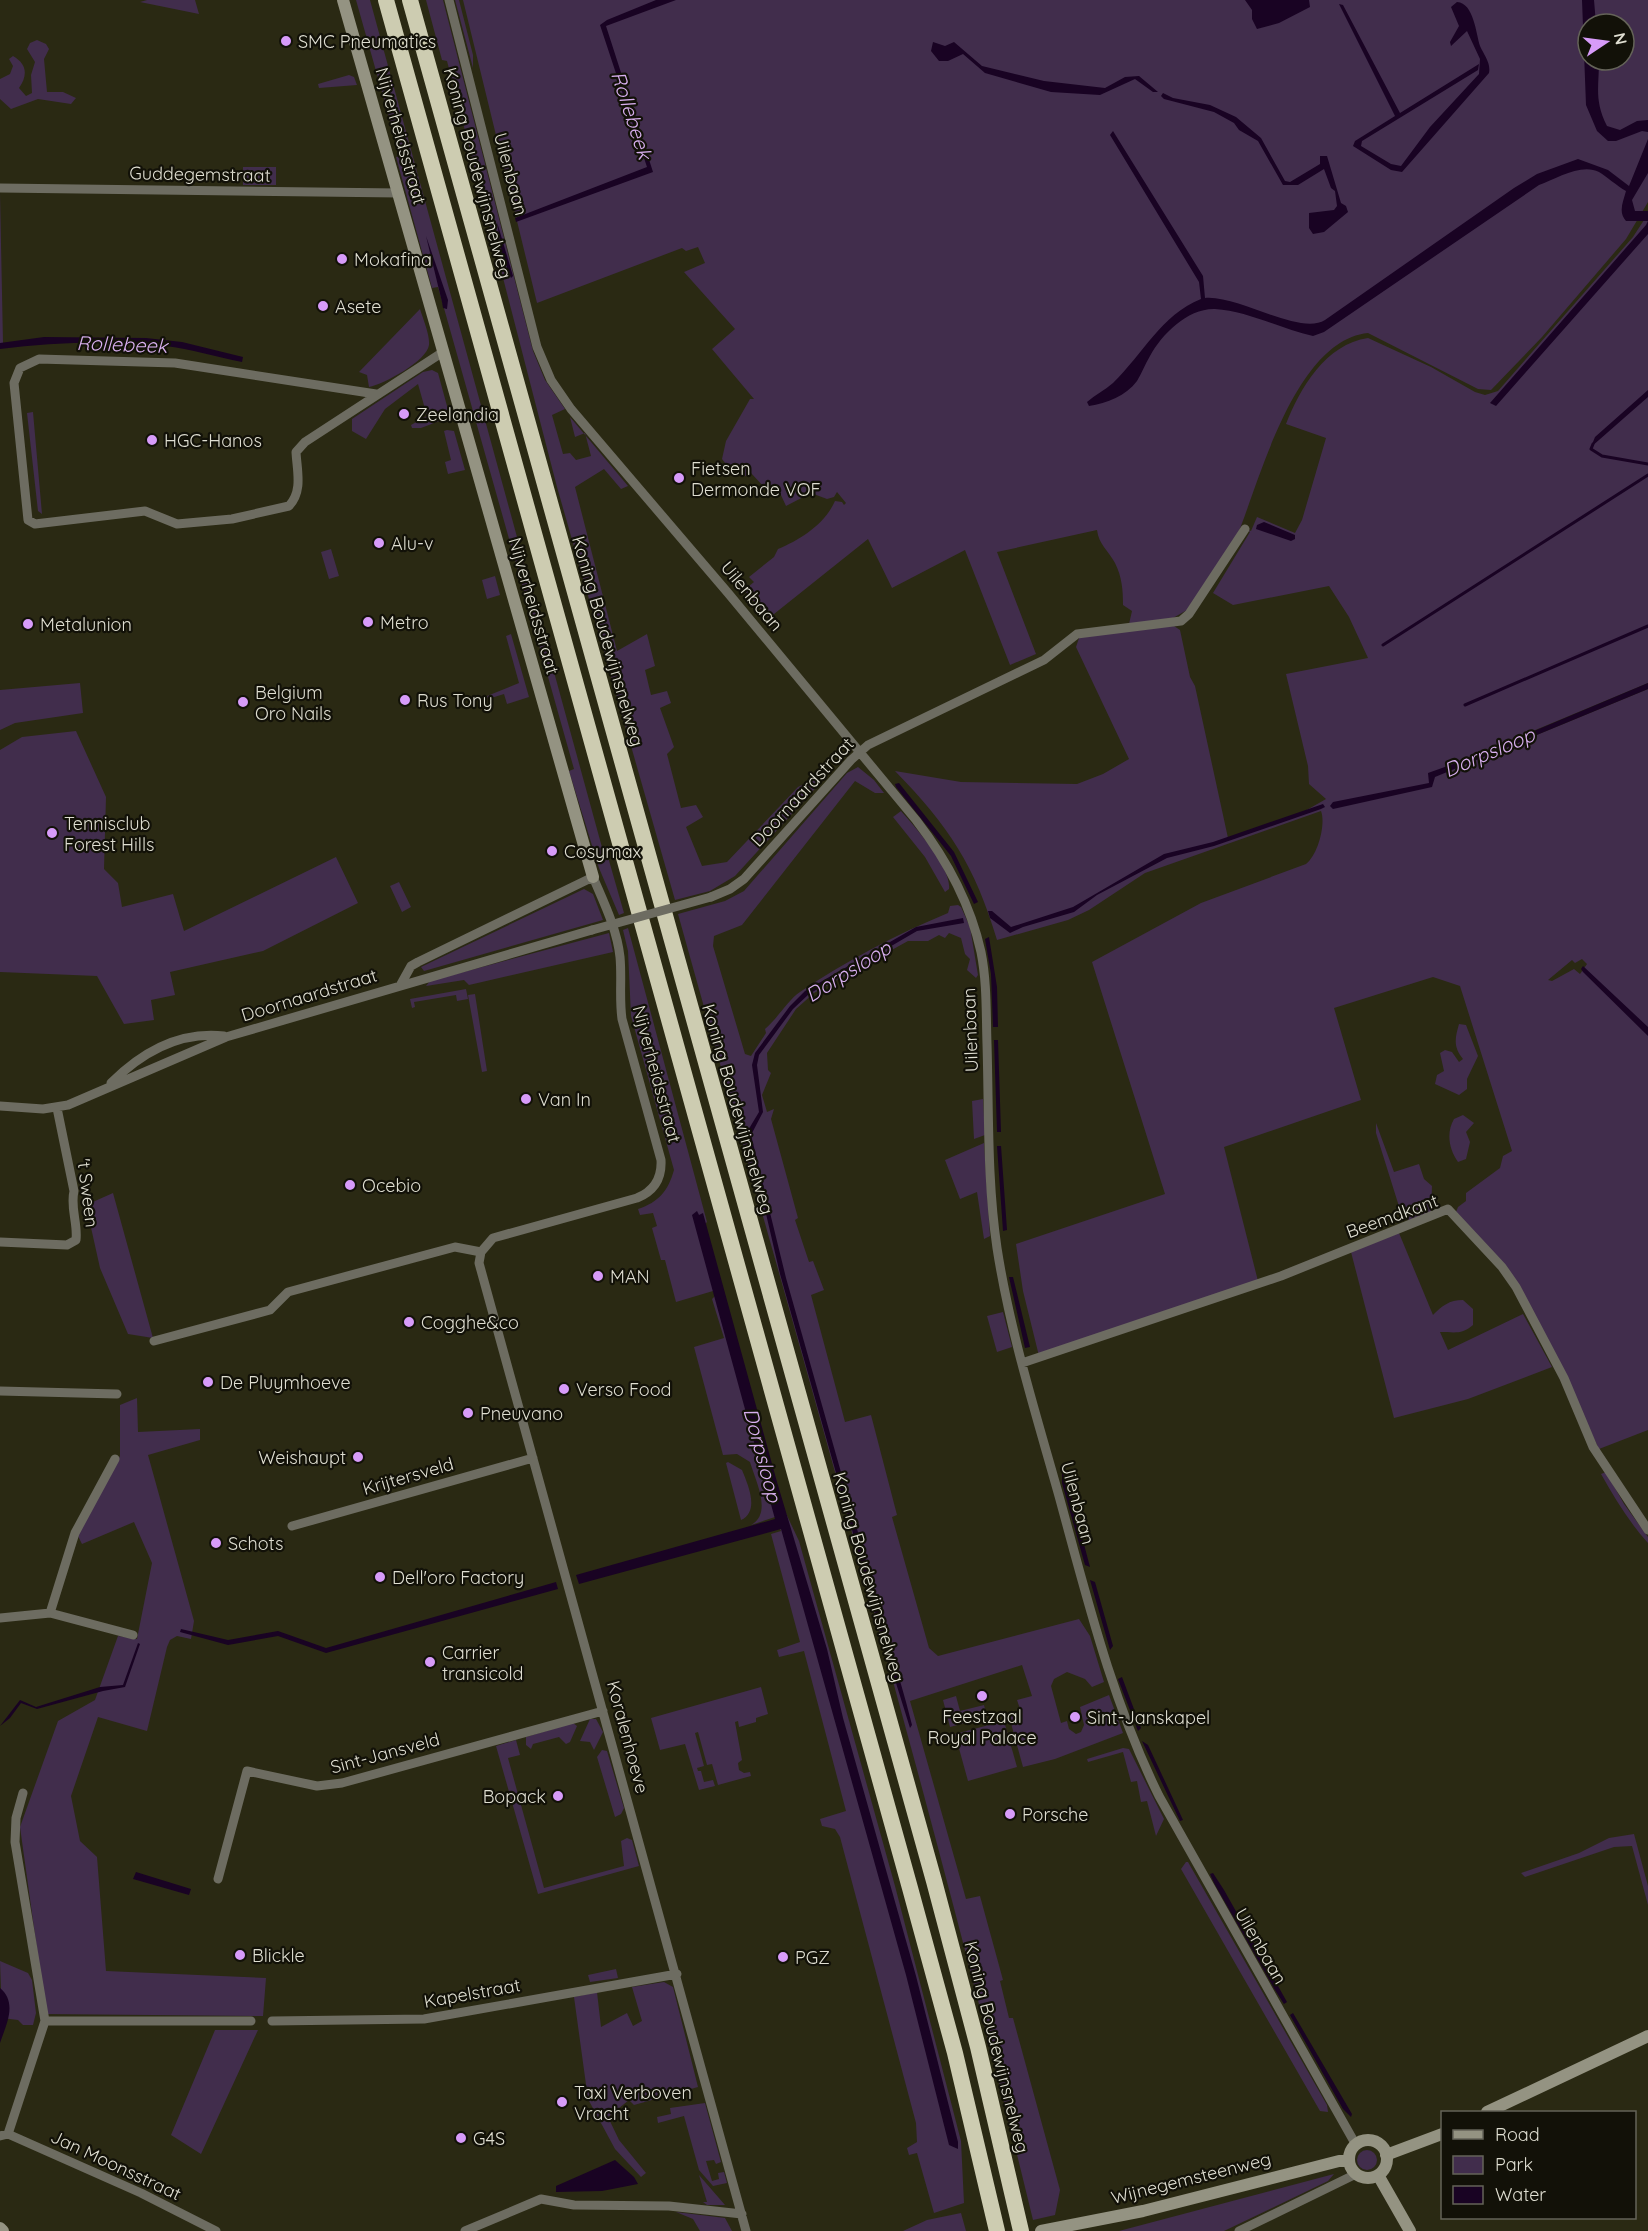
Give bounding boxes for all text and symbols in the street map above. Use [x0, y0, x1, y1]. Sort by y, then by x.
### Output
north arrow [1576, 12, 1636, 72]
place label: SMC Pneumatics [298, 30, 436, 53]
text: N [1610, 31, 1632, 47]
marker: SMC Pneumatics [279, 34, 293, 48]
street label: Nijverheidsstraat [370, 65, 432, 207]
street label: Koning Boudewijnsnelweg [439, 65, 517, 281]
water label: Rollebeek [606, 68, 659, 164]
street label: Uilenbaan [489, 130, 533, 218]
street label: Guddegemstraat [129, 161, 271, 187]
place label: Mokafina [354, 248, 432, 271]
marker: Mokafina [335, 252, 349, 266]
place label: Asete [335, 295, 381, 318]
marker: Asete [316, 299, 330, 313]
water label: Rollebeek [76, 330, 170, 358]
place label: Zeelandia [416, 403, 499, 426]
marker: Zeelandia [397, 407, 411, 421]
place label: HGC-Hanos [164, 429, 262, 452]
marker: HGC-Hanos [145, 433, 159, 447]
place label: Fietsen Dermonde VOF [691, 457, 821, 501]
marker: Fietsen Dermonde VOF [672, 471, 686, 485]
place label: Alu-v [391, 532, 433, 555]
street label: Koning Boudewijnsnelweg [567, 533, 649, 749]
street label: Nijverheidsstraat [503, 535, 565, 677]
marker: Alu-v [372, 536, 386, 550]
street label: Uilenbaan [716, 556, 788, 636]
place label: Metro [380, 611, 429, 634]
place label: Metalunion [40, 613, 132, 636]
marker: Metro [361, 615, 375, 629]
marker: Metalunion [21, 617, 35, 631]
place label: Belgium Oro Nails [255, 681, 332, 725]
place label: Rus Tony [417, 689, 493, 712]
marker: Rus Tony [398, 693, 412, 707]
marker: Belgium Oro Nails [236, 695, 250, 709]
water label: Dorpsloop [1440, 721, 1539, 782]
street label: Doornaardstraat [746, 733, 858, 851]
place label: Tennisclub Forest Hills [64, 812, 155, 856]
marker: Tennisclub Forest Hills [45, 826, 59, 840]
place label: Cosymax [564, 840, 642, 863]
marker: Cosymax [545, 844, 559, 858]
water label: Dorpsloop [800, 934, 896, 1007]
street label: Doornaardstraat [238, 963, 380, 1027]
street label: Uilenbaan [957, 987, 983, 1073]
street label: Koning Boudewijnsnelweg [697, 1001, 779, 1217]
street label: Nijverheidsstraat [628, 1003, 686, 1145]
place label: Van In [538, 1088, 591, 1111]
marker: Van In [519, 1092, 533, 1106]
street label: 't Sween [72, 1157, 104, 1229]
place label: Ocebio [362, 1174, 421, 1197]
marker: Ocebio [343, 1178, 357, 1192]
street label: Beemdkant [1343, 1189, 1441, 1243]
place label: MAN [610, 1265, 650, 1288]
marker: MAN [591, 1269, 605, 1283]
place label: Cogghe&co [421, 1311, 519, 1334]
marker: Cogghe&co [402, 1315, 416, 1329]
place label: De Pluymhoeve [220, 1371, 351, 1394]
marker: De Pluymhoeve [201, 1375, 215, 1389]
place label: Verso Food [576, 1378, 671, 1401]
marker: Verso Food [557, 1382, 571, 1396]
place label: Pneuvano [480, 1402, 563, 1425]
water label: Dorpsloop [738, 1405, 788, 1506]
marker: Pneuvano [461, 1406, 475, 1420]
place label: Weishaupt [258, 1446, 346, 1469]
marker: Weishaupt [351, 1450, 365, 1464]
street label: Krijtersveld [360, 1452, 456, 1500]
street label: Uilenbaan [1056, 1459, 1100, 1547]
street label: Koning Boudewijnsnelweg [828, 1469, 910, 1685]
place label: Schots [228, 1532, 283, 1555]
marker: Schots [209, 1536, 223, 1550]
place label: Dell'oro Factory [392, 1566, 524, 1589]
marker: Dell'oro Factory [373, 1570, 387, 1584]
place label: Carrier transicold [442, 1641, 524, 1685]
marker: Carrier transicold [423, 1655, 437, 1669]
street label: Koralenhoeve [602, 1678, 654, 1796]
marker: Feestzaal Royal Palace [975, 1689, 989, 1703]
place label: Feestzaal Royal Palace [927, 1705, 1037, 1749]
place label: Sint-Janskapel [1087, 1706, 1210, 1729]
marker: Sint-Janskapel [1068, 1710, 1082, 1724]
street label: Sint-Jansveld [328, 1727, 442, 1779]
place label: Bopack [483, 1785, 546, 1808]
marker: Bopack [551, 1789, 565, 1803]
place label: Porsche [1022, 1803, 1089, 1826]
marker: Porsche [1003, 1807, 1017, 1821]
street label: Uilenbaan [1230, 1904, 1292, 1988]
street label: Koning Boudewijnsnelweg [960, 1939, 1034, 2155]
place label: Blickle [252, 1944, 305, 1967]
place label: PGZ [795, 1946, 830, 1969]
marker: Blickle [233, 1948, 247, 1962]
marker: PGZ [776, 1950, 790, 1964]
street label: Kapelstraat [422, 1973, 522, 2013]
place label: Taxi Verboven Vracht [574, 2081, 692, 2125]
marker: Taxi Verboven Vracht [555, 2095, 569, 2109]
legend [1441, 2111, 1636, 2219]
text: Road [1495, 2123, 1540, 2146]
street label: Jan Moonsstraat [47, 2125, 185, 2205]
place label: G4S [473, 2127, 505, 2150]
marker: G4S [454, 2131, 468, 2145]
street label: Wijnegemsteenweg [1109, 2147, 1273, 2209]
text: Park [1495, 2153, 1533, 2176]
text: Water [1495, 2183, 1546, 2206]

